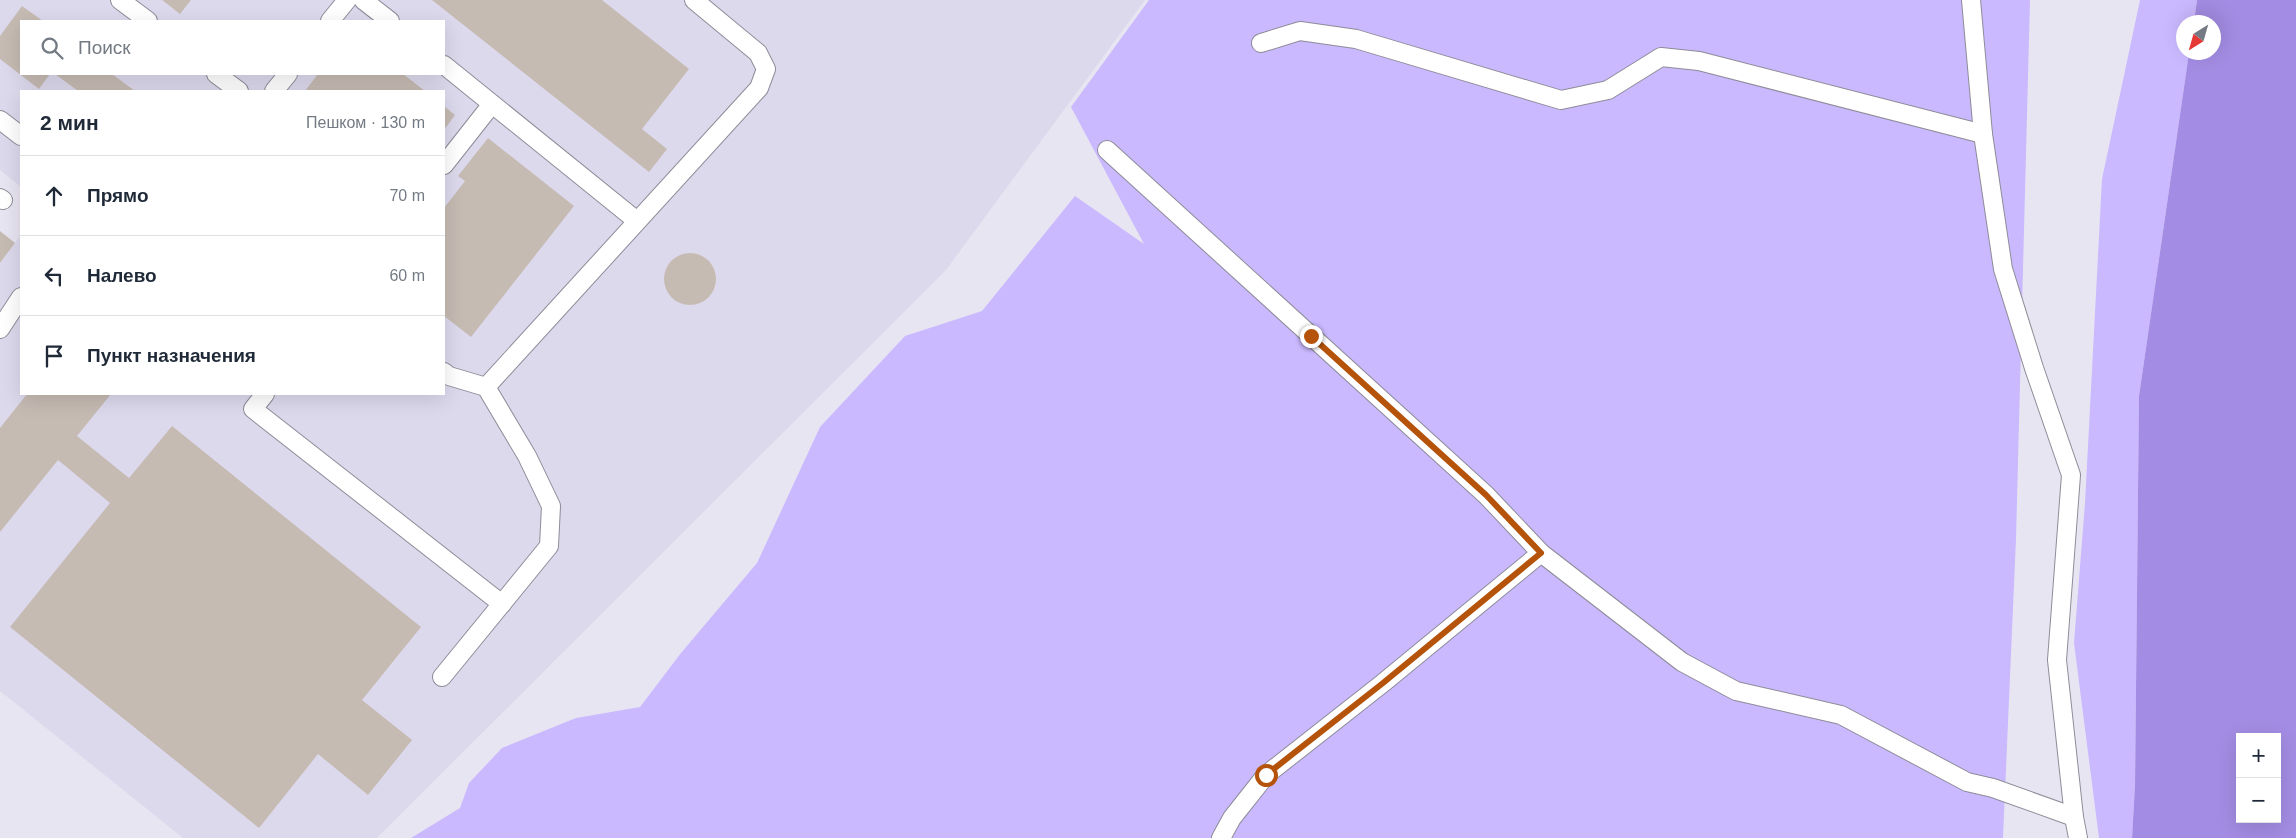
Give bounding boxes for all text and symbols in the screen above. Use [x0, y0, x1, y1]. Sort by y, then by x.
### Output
north arrow [2176, 15, 2221, 60]
search box [20, 20, 445, 75]
icon: search [38, 34, 66, 62]
text: Поиск [78, 37, 131, 58]
text: 2 мин [40, 111, 99, 134]
text: Пешком · 130 m [306, 114, 425, 131]
icon: ahead [40, 182, 68, 210]
text: Прямо [87, 185, 149, 206]
text: 70 m [389, 187, 425, 204]
icon: left [40, 262, 68, 290]
text: Налево [87, 265, 157, 286]
text: 60 m [389, 267, 425, 284]
route end [1300, 325, 1323, 348]
icon: arrive [40, 342, 68, 370]
text: Пункт назначения [87, 345, 256, 366]
map controls [2236, 733, 2281, 823]
button: + [2236, 733, 2281, 778]
route start [1255, 764, 1278, 787]
button: − [2236, 778, 2281, 823]

